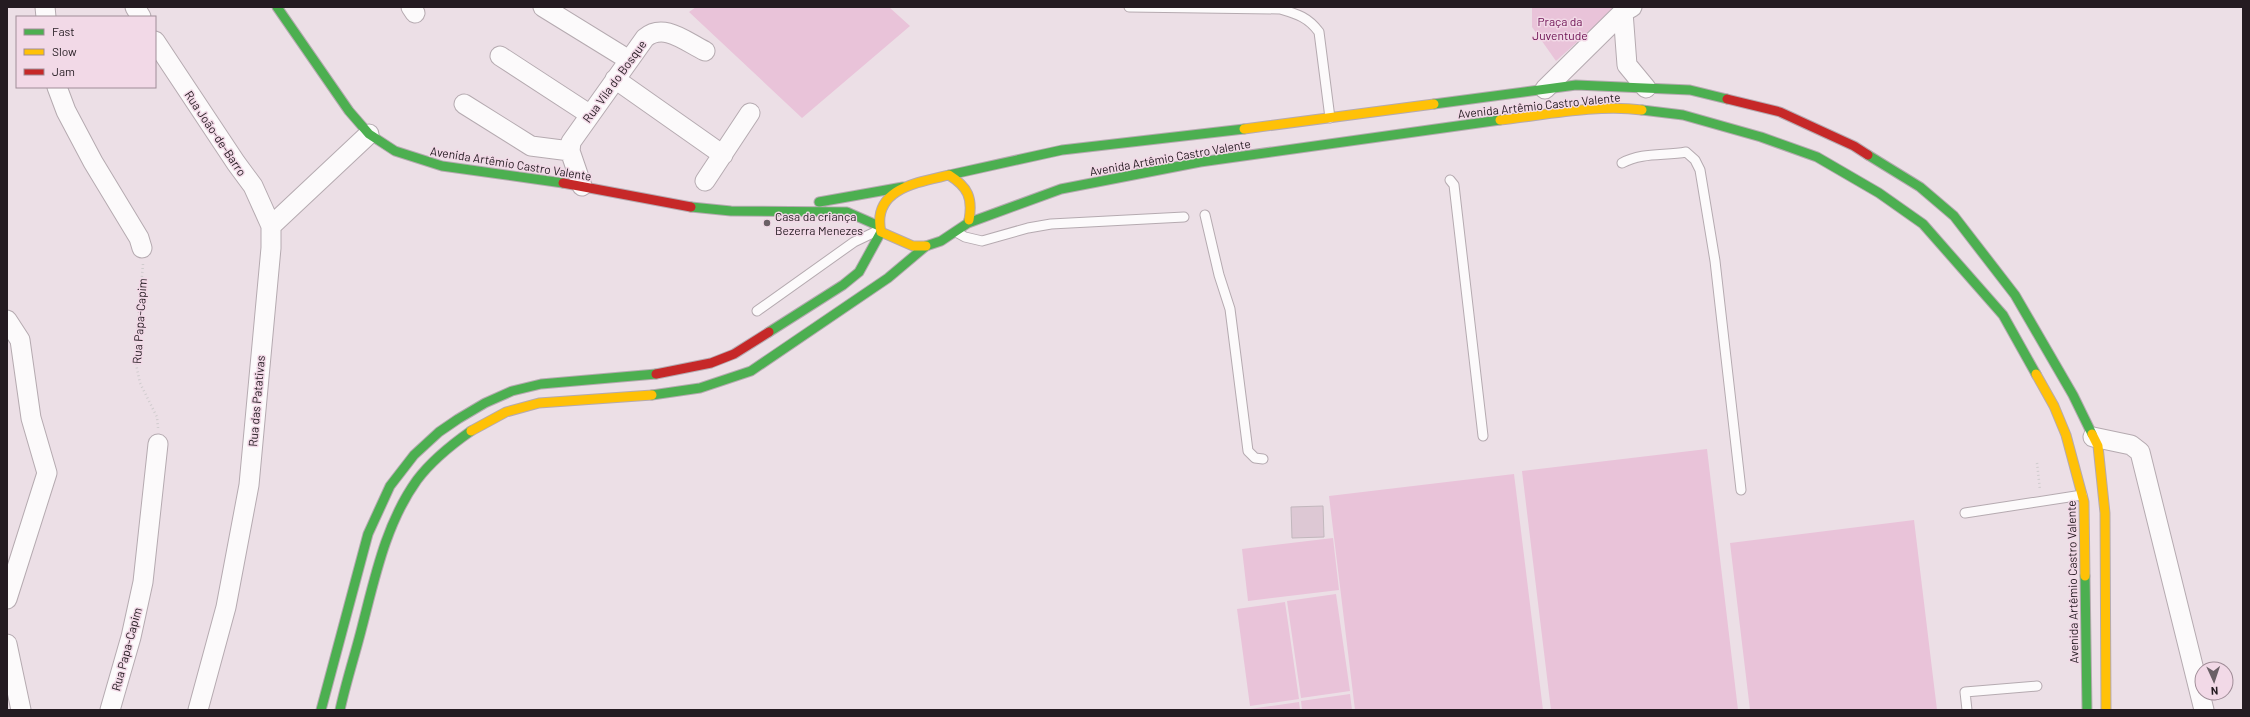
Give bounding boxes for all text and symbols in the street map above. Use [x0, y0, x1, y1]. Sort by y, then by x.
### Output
park label: Praça da Juventude [1532, 14, 1588, 42]
legend [16, 16, 156, 88]
text: Fast [52, 24, 75, 38]
street label: Rua Vila do Bosque [579, 37, 649, 125]
text: Slow [52, 44, 77, 58]
text: Jam [52, 64, 75, 78]
street label: Rua João-de-Barro [182, 88, 250, 178]
street label: Avenida Artêmio Castro Valente [1457, 90, 1621, 120]
street label: Avenida Artêmio Castro Valente [1088, 136, 1252, 178]
street label: Avenida Artêmio Castro Valente [429, 143, 593, 183]
place label: Casa da criança Bezerra Menezes [775, 209, 863, 237]
marker: Casa da criança Bezerra Menezes [762, 218, 772, 228]
street label: Rua Papa-Capim [129, 278, 149, 364]
street label: Rua das Patativas [245, 355, 267, 447]
street label: Avenida Artêmio Castro Valente [2064, 500, 2080, 664]
street label: Rua Papa-Capim [108, 606, 144, 692]
north arrow [2194, 661, 2234, 701]
text: N [2211, 685, 2219, 698]

